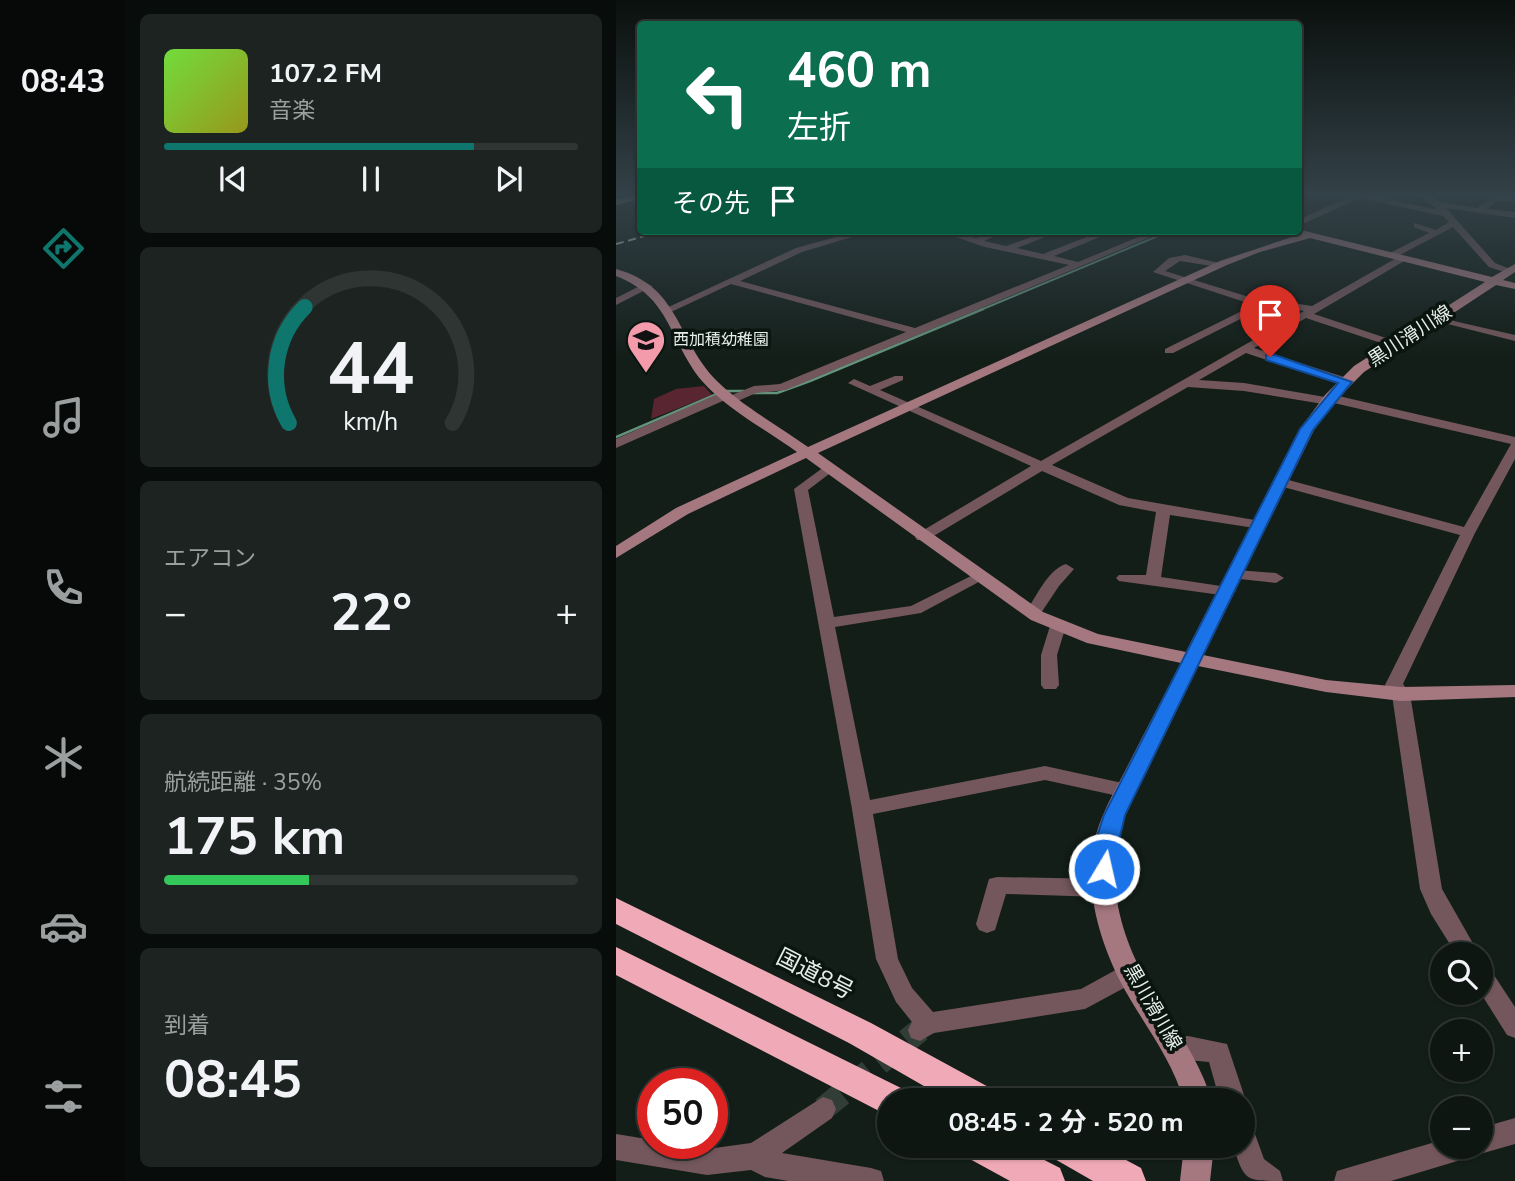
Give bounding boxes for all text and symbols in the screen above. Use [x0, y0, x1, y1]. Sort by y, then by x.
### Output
text: 460 m [787, 37, 931, 104]
icon: left [672, 49, 763, 140]
text: 107.2 FM [269, 56, 382, 91]
text: 08:43 [21, 60, 105, 103]
text: 音楽 [269, 95, 315, 126]
text: 左折 [787, 106, 851, 149]
icon: previous [214, 160, 252, 198]
icon: pause [352, 160, 390, 198]
icon: next [490, 160, 528, 198]
icon: arrive [764, 182, 802, 220]
text: その先 [672, 186, 750, 221]
icon: directions [39, 224, 88, 273]
pin [1240, 285, 1300, 357]
icon: arrive [1251, 296, 1289, 334]
street label: 黒川滑川線 [1363, 299, 1457, 373]
school or university icon: 西加積幼稚園 [625, 319, 667, 374]
text: 44 [327, 320, 415, 420]
place label: 西加積幼稚園 [673, 329, 769, 351]
icon: music [39, 393, 88, 442]
text: km/h [343, 405, 399, 439]
text: エアコン [164, 543, 256, 574]
icon: phone [39, 563, 88, 612]
text: 22° [330, 577, 412, 648]
text: − [164, 588, 187, 639]
text: + [555, 588, 578, 639]
icon: climate [39, 733, 88, 782]
text: 航続距離 · 35% [164, 767, 322, 798]
text: 175 km [164, 801, 345, 872]
position arrow [1067, 832, 1141, 906]
icon: car [39, 902, 88, 951]
street label: 国道8号 [771, 941, 859, 1007]
map controls [1430, 942, 1493, 1159]
button: search [1430, 942, 1493, 1005]
street label: 黒川滑川線 [1118, 959, 1188, 1055]
text: 到着 [164, 1010, 210, 1041]
button: + [1430, 1019, 1493, 1082]
text: 08:45 [164, 1044, 302, 1115]
speed limit sign: 50 [637, 1068, 728, 1159]
icon: filters [39, 1072, 88, 1121]
button: − [1430, 1096, 1493, 1159]
text: 08:45 · 2 分 · 520 m [948, 1105, 1184, 1140]

